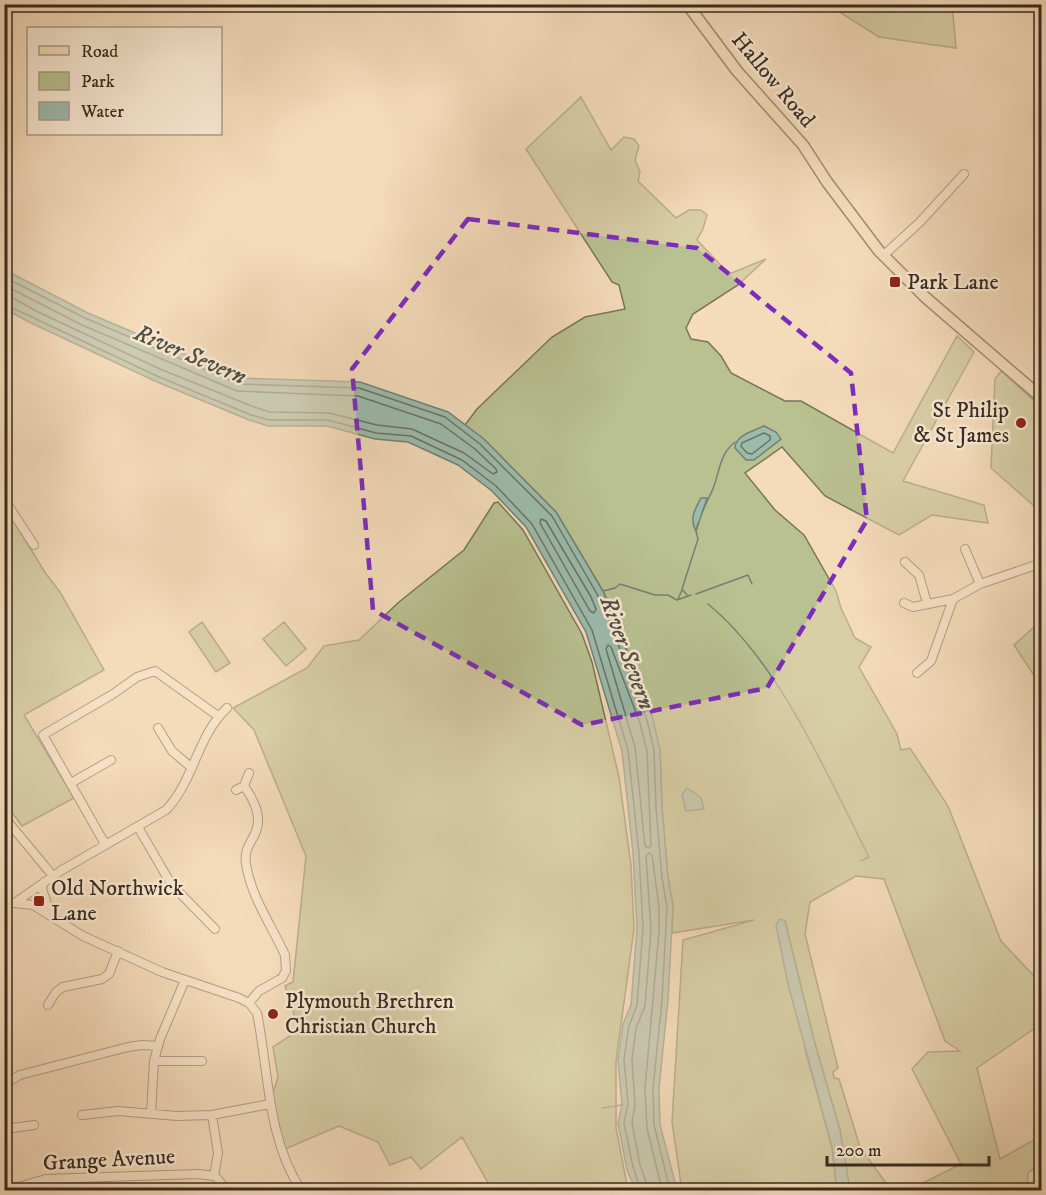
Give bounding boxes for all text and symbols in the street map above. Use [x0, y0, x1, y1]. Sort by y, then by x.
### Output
legend [27, 27, 222, 135]
street label: Hallow Road [725, 27, 821, 133]
text: Road [81, 41, 118, 63]
text: Park [81, 71, 115, 93]
text: Water [80, 101, 124, 123]
place label: Park Lane [907, 269, 999, 296]
marker: Park Lane [888, 275, 902, 289]
water label: River Severn [129, 318, 251, 392]
place label: St Philip & St James [913, 397, 1009, 449]
marker: St Philip & St James [1014, 416, 1028, 430]
water label: River Severn [592, 591, 661, 714]
place label: Old Northwick Lane [51, 875, 184, 927]
marker: Old Northwick Lane [32, 894, 46, 908]
place label: Plymouth Brethren Christian Church [285, 988, 455, 1040]
marker: Plymouth Brethren Christian Church [266, 1007, 280, 1021]
scale bar [827, 1129, 989, 1167]
text: 200 m [836, 1140, 882, 1162]
street label: Grange Avenue [42, 1143, 176, 1177]

